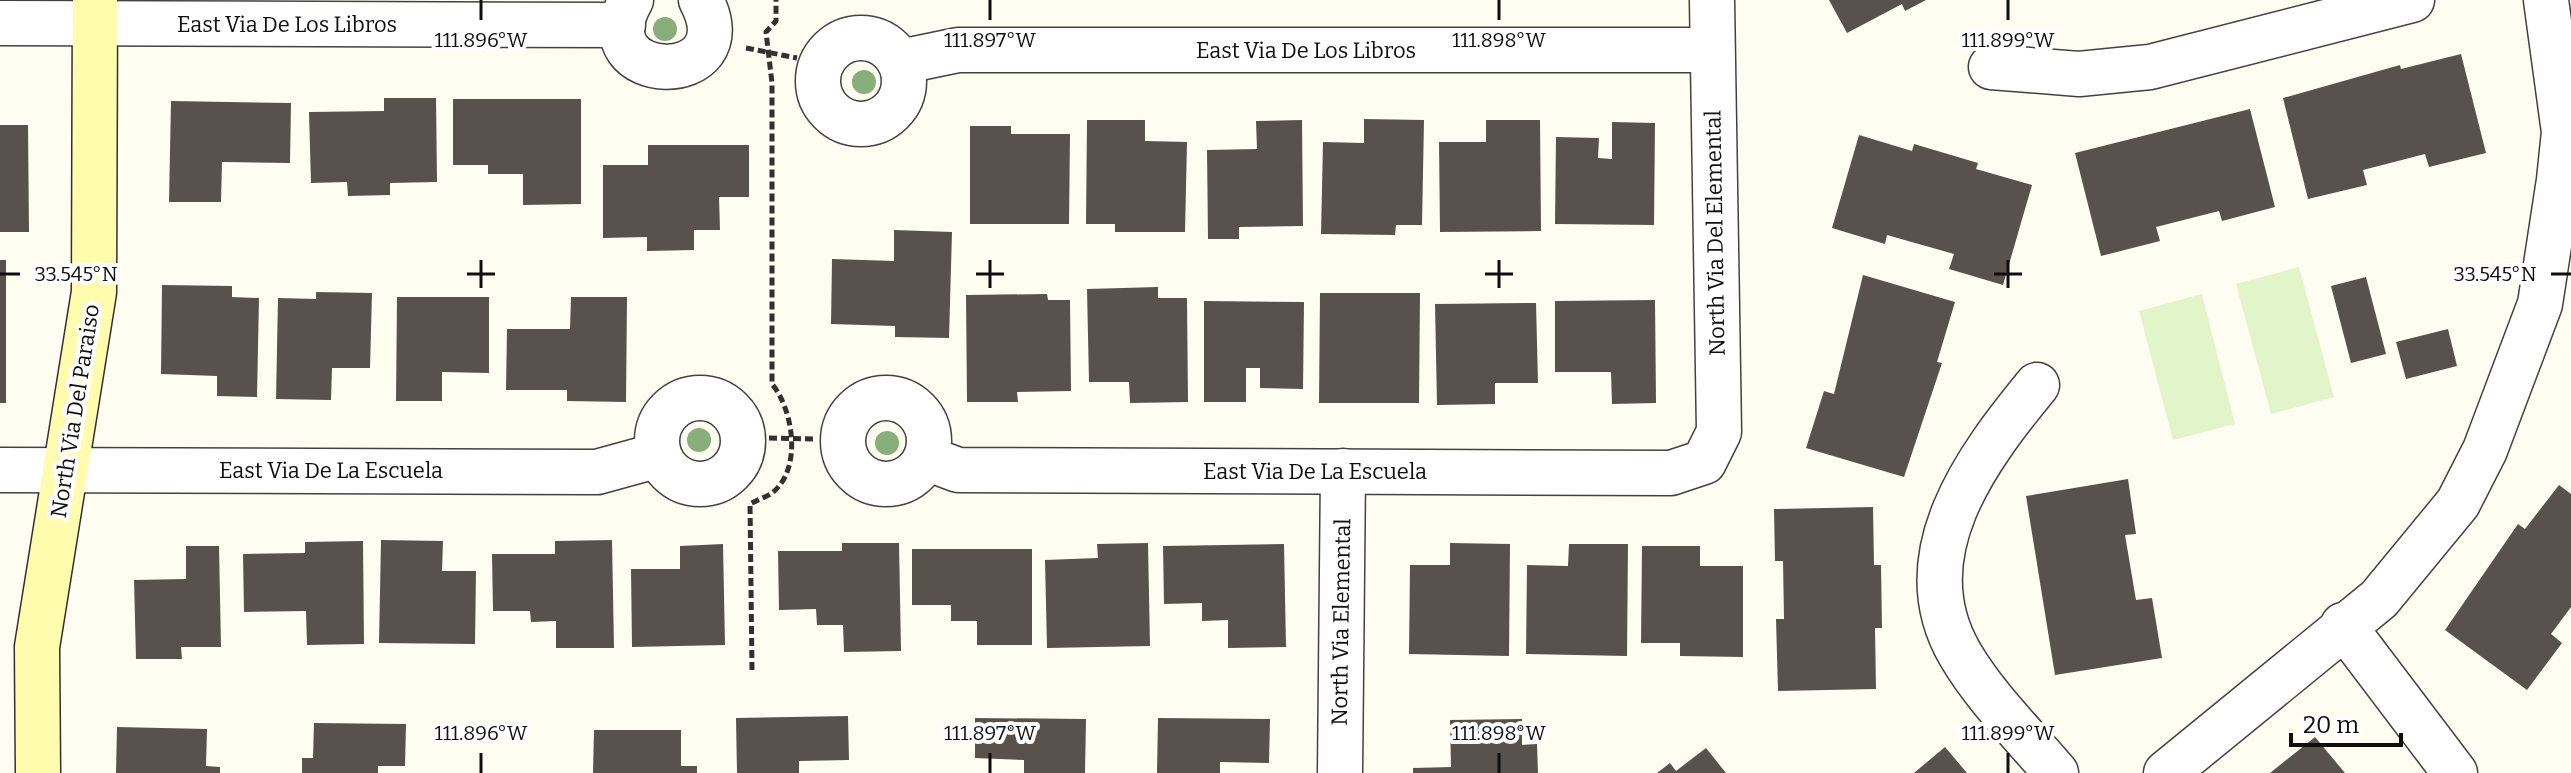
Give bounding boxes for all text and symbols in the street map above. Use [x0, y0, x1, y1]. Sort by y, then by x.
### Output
street label: East Via De Los Libros [177, 11, 397, 38]
text: 111.896°W [435, 28, 528, 52]
text: 111.897°W [944, 28, 1037, 52]
text: 111.898°W [1452, 28, 1546, 52]
text: 111.899°W [1961, 28, 2055, 52]
street label: East Via De Los Libros [1196, 37, 1416, 64]
street label: North Via Del Elemental [1699, 110, 1731, 356]
text: 33.545°N [34, 262, 118, 286]
text: 33.545°N [2453, 262, 2537, 286]
street label: North Via Del Paraiso [45, 302, 105, 520]
street label: East Via De La Escuela [219, 457, 443, 484]
street label: East Via De La Escuela [1203, 458, 1427, 485]
street label: North Via Elemental [1326, 518, 1356, 726]
scale bar [2291, 697, 2401, 747]
text: 20 m [2303, 711, 2359, 739]
text: 111.896°W [435, 721, 528, 745]
text: 111.897°W [944, 721, 1037, 745]
text: 111.898°W [1452, 721, 1546, 745]
text: 111.899°W [1961, 721, 2055, 745]

